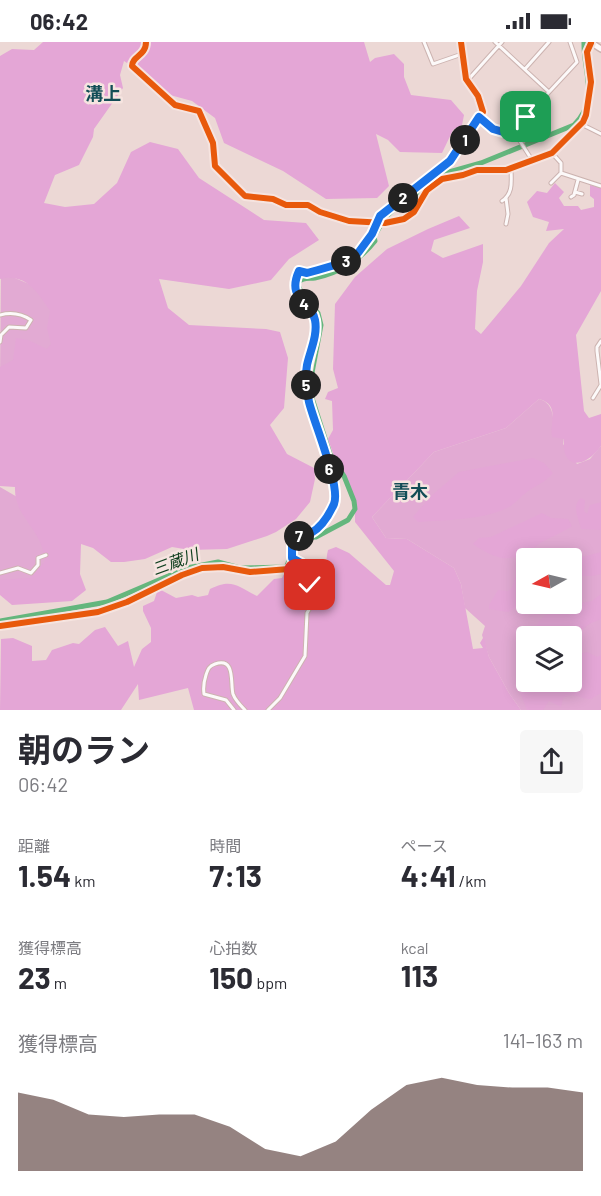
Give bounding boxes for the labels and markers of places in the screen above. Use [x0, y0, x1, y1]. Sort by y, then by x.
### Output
pin [500, 91, 551, 142]
pin: 1 [450, 125, 480, 155]
pin: 2 [388, 183, 418, 213]
pin: 3 [331, 246, 361, 276]
pin: 4 [289, 289, 319, 319]
pin: 5 [291, 370, 321, 400]
pin: 6 [314, 454, 344, 484]
pin: 7 [284, 521, 314, 551]
pin [284, 559, 335, 610]

